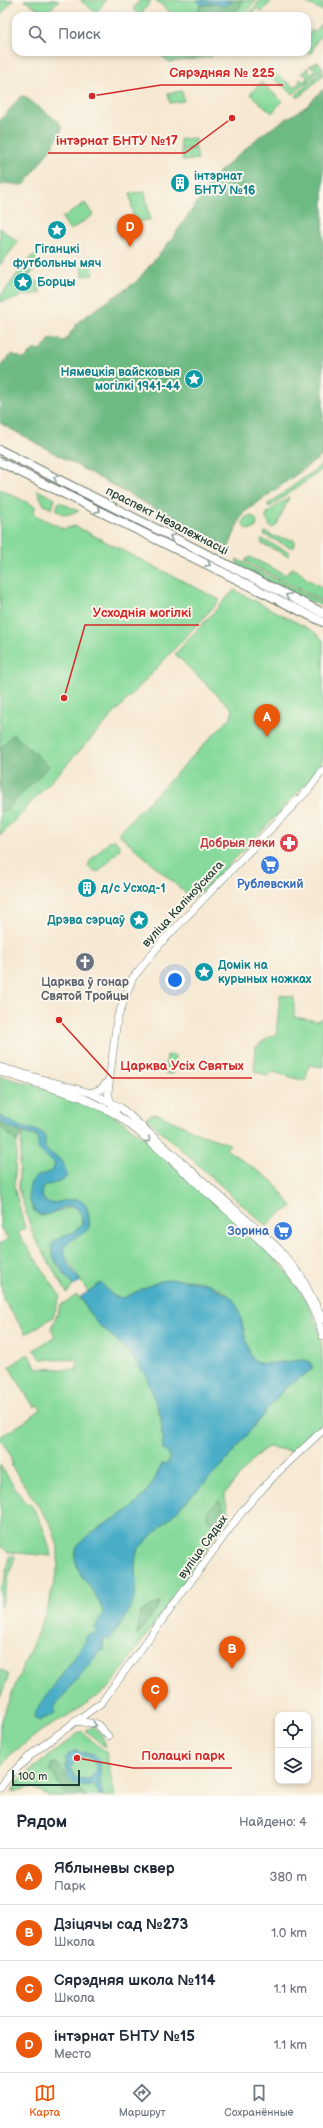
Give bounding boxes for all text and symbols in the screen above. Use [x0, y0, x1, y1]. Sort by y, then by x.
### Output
search box [12, 12, 311, 56]
icon: search [26, 23, 48, 45]
text: Поиск [58, 25, 101, 44]
callout: Сярэдняя № 225 [161, 60, 283, 85]
text: Сярэдняя № 225 [169, 65, 275, 81]
callout: інтэрнат БНТУ №17 [48, 128, 185, 153]
text: інтэрнат БНТУ №17 [56, 133, 178, 149]
place label: інтэрнат БНТУ №16 [194, 169, 255, 198]
building icon: інтэрнат БНТУ №16 [169, 172, 191, 194]
pin: D [117, 214, 143, 247]
place icon: Гіганцкі футбольны мяч [46, 219, 68, 241]
place label: Гіганцкі футбольны мяч [13, 242, 101, 271]
place icon: Борцы [12, 271, 34, 293]
place label: Борцы [37, 275, 75, 290]
place label: Нямецкія вайсковыя могілкі 1941-44 [60, 365, 180, 394]
place icon: Нямецкія вайсковыя могілкі 1941-44 [183, 368, 205, 390]
one-way arrow [53, 475, 60, 483]
street label: праспект Незалежнасці [103, 484, 231, 558]
one-way arrow [94, 505, 101, 513]
one-way arrow [169, 534, 176, 542]
one-way arrow [204, 560, 211, 567]
one-way arrow [285, 593, 292, 600]
callout: Усходнія могілкі [85, 600, 199, 625]
text: Усходнія могілкі [93, 605, 191, 621]
pin: A [254, 704, 280, 737]
pharmacy icon: Добрыя леки [278, 832, 300, 854]
place label: Добрыя леки [200, 836, 275, 851]
supermarket icon: Рублевский [259, 854, 281, 876]
street label: вуліца Каліноўскага [139, 858, 227, 950]
building icon: д/с Усход-1 [76, 877, 98, 899]
place label: Рублевский [237, 877, 303, 892]
place label: д/с Усход-1 [100, 881, 165, 896]
place icon: Дрэва сэрцаў [128, 909, 150, 931]
place label: Дрэва сэрцаў [47, 913, 125, 928]
church icon: Царква ў гонар Святой Тройцы [74, 951, 96, 973]
place label: Домік на курыных ножках [218, 958, 312, 987]
place icon: Домік на курыных ножках [193, 961, 215, 983]
your location [165, 970, 185, 990]
place label: Царква ў гонар Святой Тройцы [41, 975, 129, 1004]
callout: Царква Усіх Святых [112, 1053, 252, 1078]
text: Царква Усіх Святых [120, 1058, 244, 1074]
one-way arrow [143, 1135, 151, 1142]
supermarket icon: Зорина [272, 1220, 294, 1242]
place label: Зорина [227, 1224, 270, 1239]
street label: вуліца Сядых [175, 1512, 231, 1582]
pin: B [219, 1636, 245, 1669]
pin: C [142, 1677, 168, 1710]
map controls [275, 1712, 311, 1784]
button: locate [275, 1712, 311, 1748]
one-way arrow [91, 1720, 98, 1729]
callout: Полацкі парк [133, 1743, 232, 1768]
text: Полацкі парк [141, 1748, 226, 1764]
button: layers [275, 1748, 311, 1784]
scale bar [12, 1768, 80, 1787]
text: 100 m [18, 1770, 47, 1783]
text: Рядом [16, 1812, 67, 1832]
text: Найдено: 4 [239, 1814, 307, 1830]
text: Яблыневы сквер [54, 1859, 175, 1878]
text: A [25, 1869, 33, 1885]
text: 380 m [270, 1869, 307, 1885]
text: Парк [54, 1878, 86, 1894]
text: Дзіцячы сад №273 [54, 1915, 188, 1934]
text: B [24, 1925, 34, 1941]
text: 1.0 km [271, 1925, 307, 1941]
text: Школа [54, 1934, 95, 1950]
text: Сярэдняя школа №114 [54, 1971, 216, 1990]
text: C [24, 1981, 34, 1997]
text: 1.1 km [274, 1981, 307, 1997]
text: Школа [54, 1990, 95, 2006]
text: інтэрнат БНТУ №15 [54, 2027, 195, 2046]
text: D [24, 2037, 34, 2053]
text: 1.1 km [274, 2037, 307, 2053]
text: Место [54, 2046, 91, 2062]
tab: Карта [29, 2082, 60, 2119]
tab: Маршрут [119, 2082, 166, 2119]
tab: Сохранённые [224, 2082, 294, 2119]

